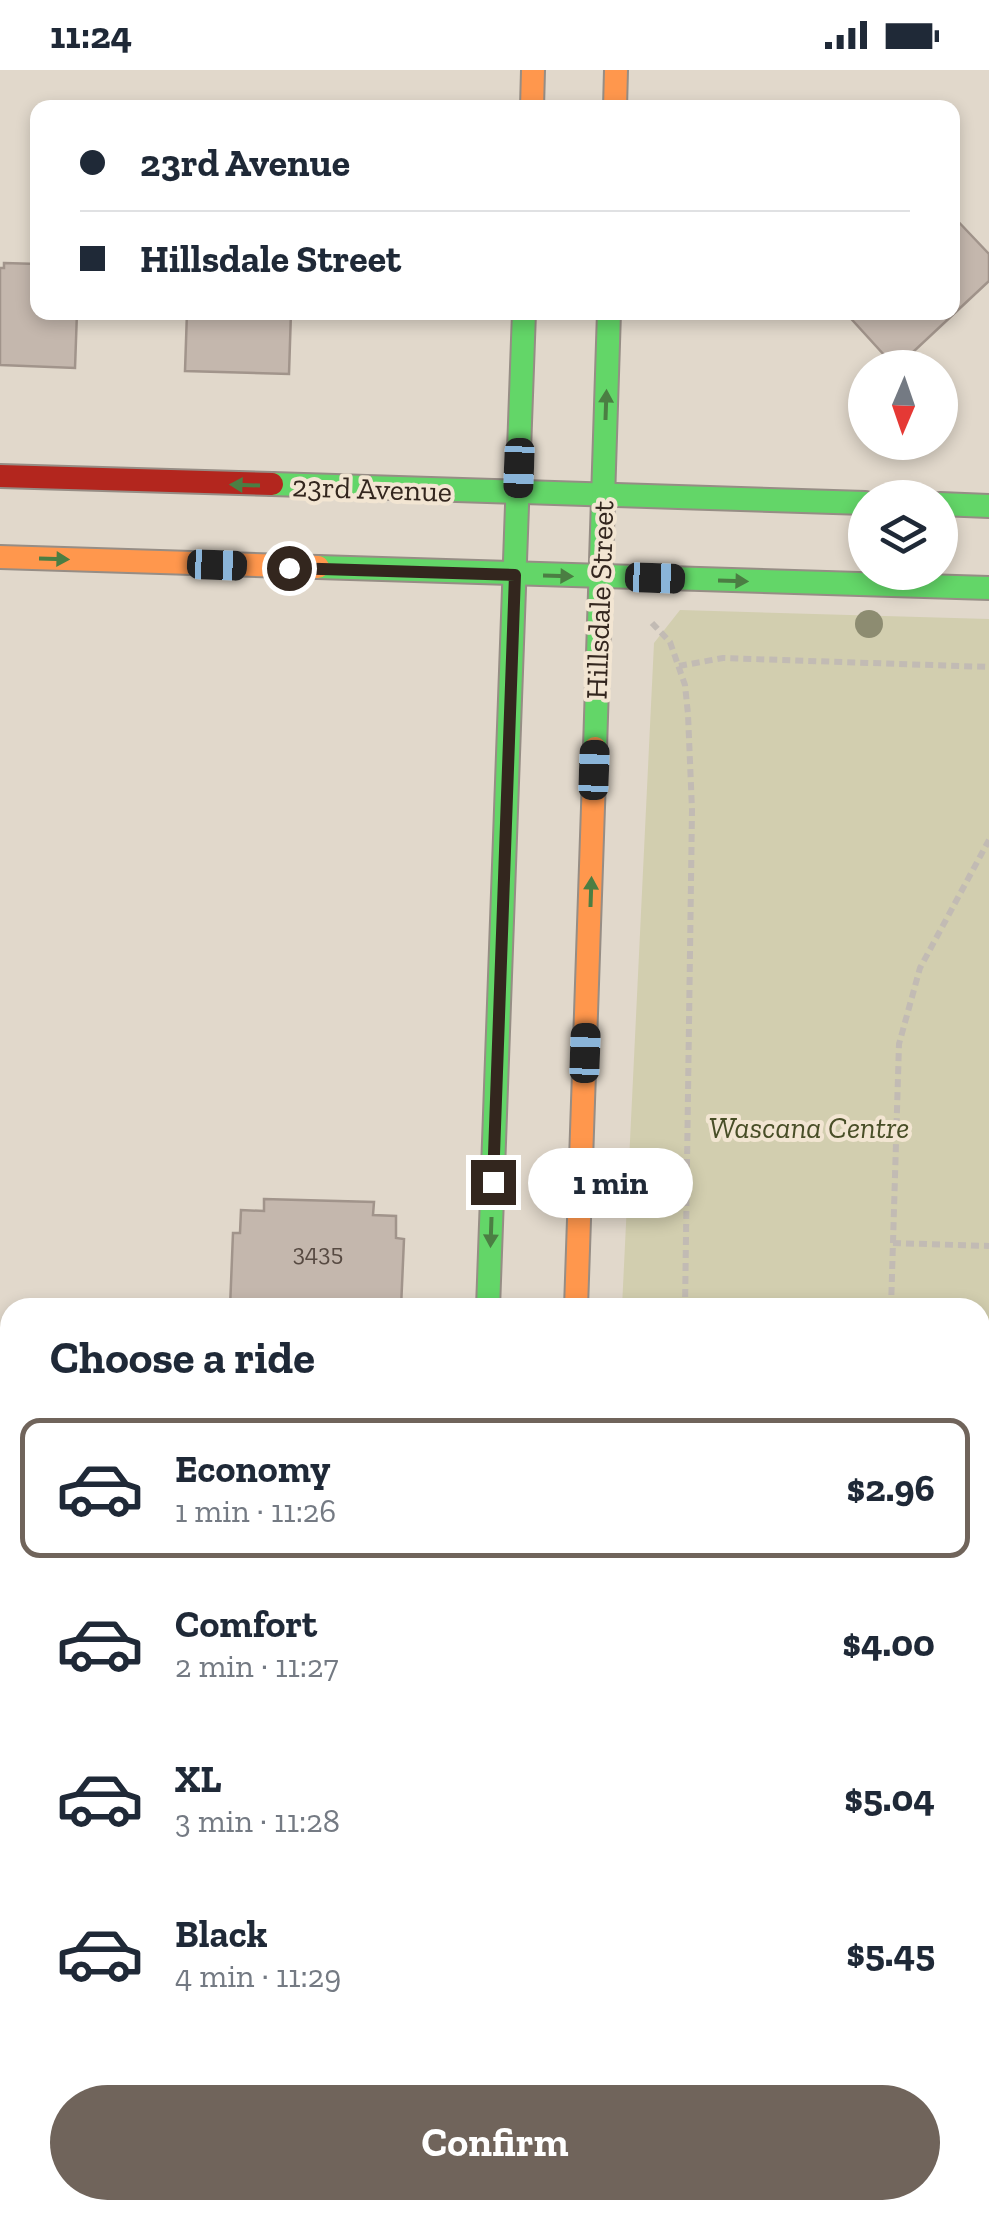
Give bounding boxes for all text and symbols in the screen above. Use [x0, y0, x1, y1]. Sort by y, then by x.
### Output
text: 11:24 [50, 12, 132, 58]
text: 23rd Avenue [140, 140, 350, 186]
text: Hillsdale Street [140, 236, 401, 282]
north arrow [848, 350, 958, 460]
map controls [848, 350, 958, 590]
one-way arrow [598, 389, 614, 421]
car [503, 437, 535, 499]
street label: 23rd Avenue [291, 468, 453, 510]
one-way arrow [229, 477, 261, 493]
button: layers [848, 480, 958, 590]
street label: Hillsdale Street [579, 500, 621, 700]
route start [267, 546, 312, 591]
car [186, 549, 248, 581]
one-way arrow [39, 552, 71, 568]
car [624, 562, 686, 594]
one-way arrow [542, 569, 574, 585]
one-way arrow [717, 573, 749, 589]
car [578, 739, 610, 801]
one-way arrow [583, 875, 599, 907]
car [569, 1022, 601, 1084]
park label: Wascana Centre [709, 1110, 909, 1146]
callout: 1 min [528, 1147, 693, 1217]
route end [471, 1160, 516, 1205]
text: 1 min [573, 1164, 648, 1202]
one-way arrow [483, 1217, 499, 1249]
house number: 3435 [293, 1237, 343, 1267]
text: Choose a ride [50, 1331, 315, 1385]
icon: car [55, 1443, 145, 1533]
text: Economy [175, 1446, 330, 1492]
text: $2.96 [847, 1465, 935, 1511]
text: 1 min · 11:26 [175, 1492, 336, 1530]
icon: car [55, 1598, 145, 1688]
text: Comfort [175, 1601, 317, 1647]
text: $4.00 [842, 1620, 935, 1666]
text: 2 min · 11:27 [175, 1647, 339, 1685]
icon: car [55, 1753, 145, 1843]
text: XL [175, 1756, 222, 1802]
text: $5.04 [844, 1775, 935, 1821]
text: 3 min · 11:28 [175, 1802, 340, 1840]
icon: car [55, 1908, 145, 1998]
text: Black [175, 1911, 268, 1957]
text: $5.45 [846, 1930, 935, 1976]
text: 4 min · 11:29 [175, 1957, 341, 1995]
button: Confirm [50, 2085, 940, 2200]

